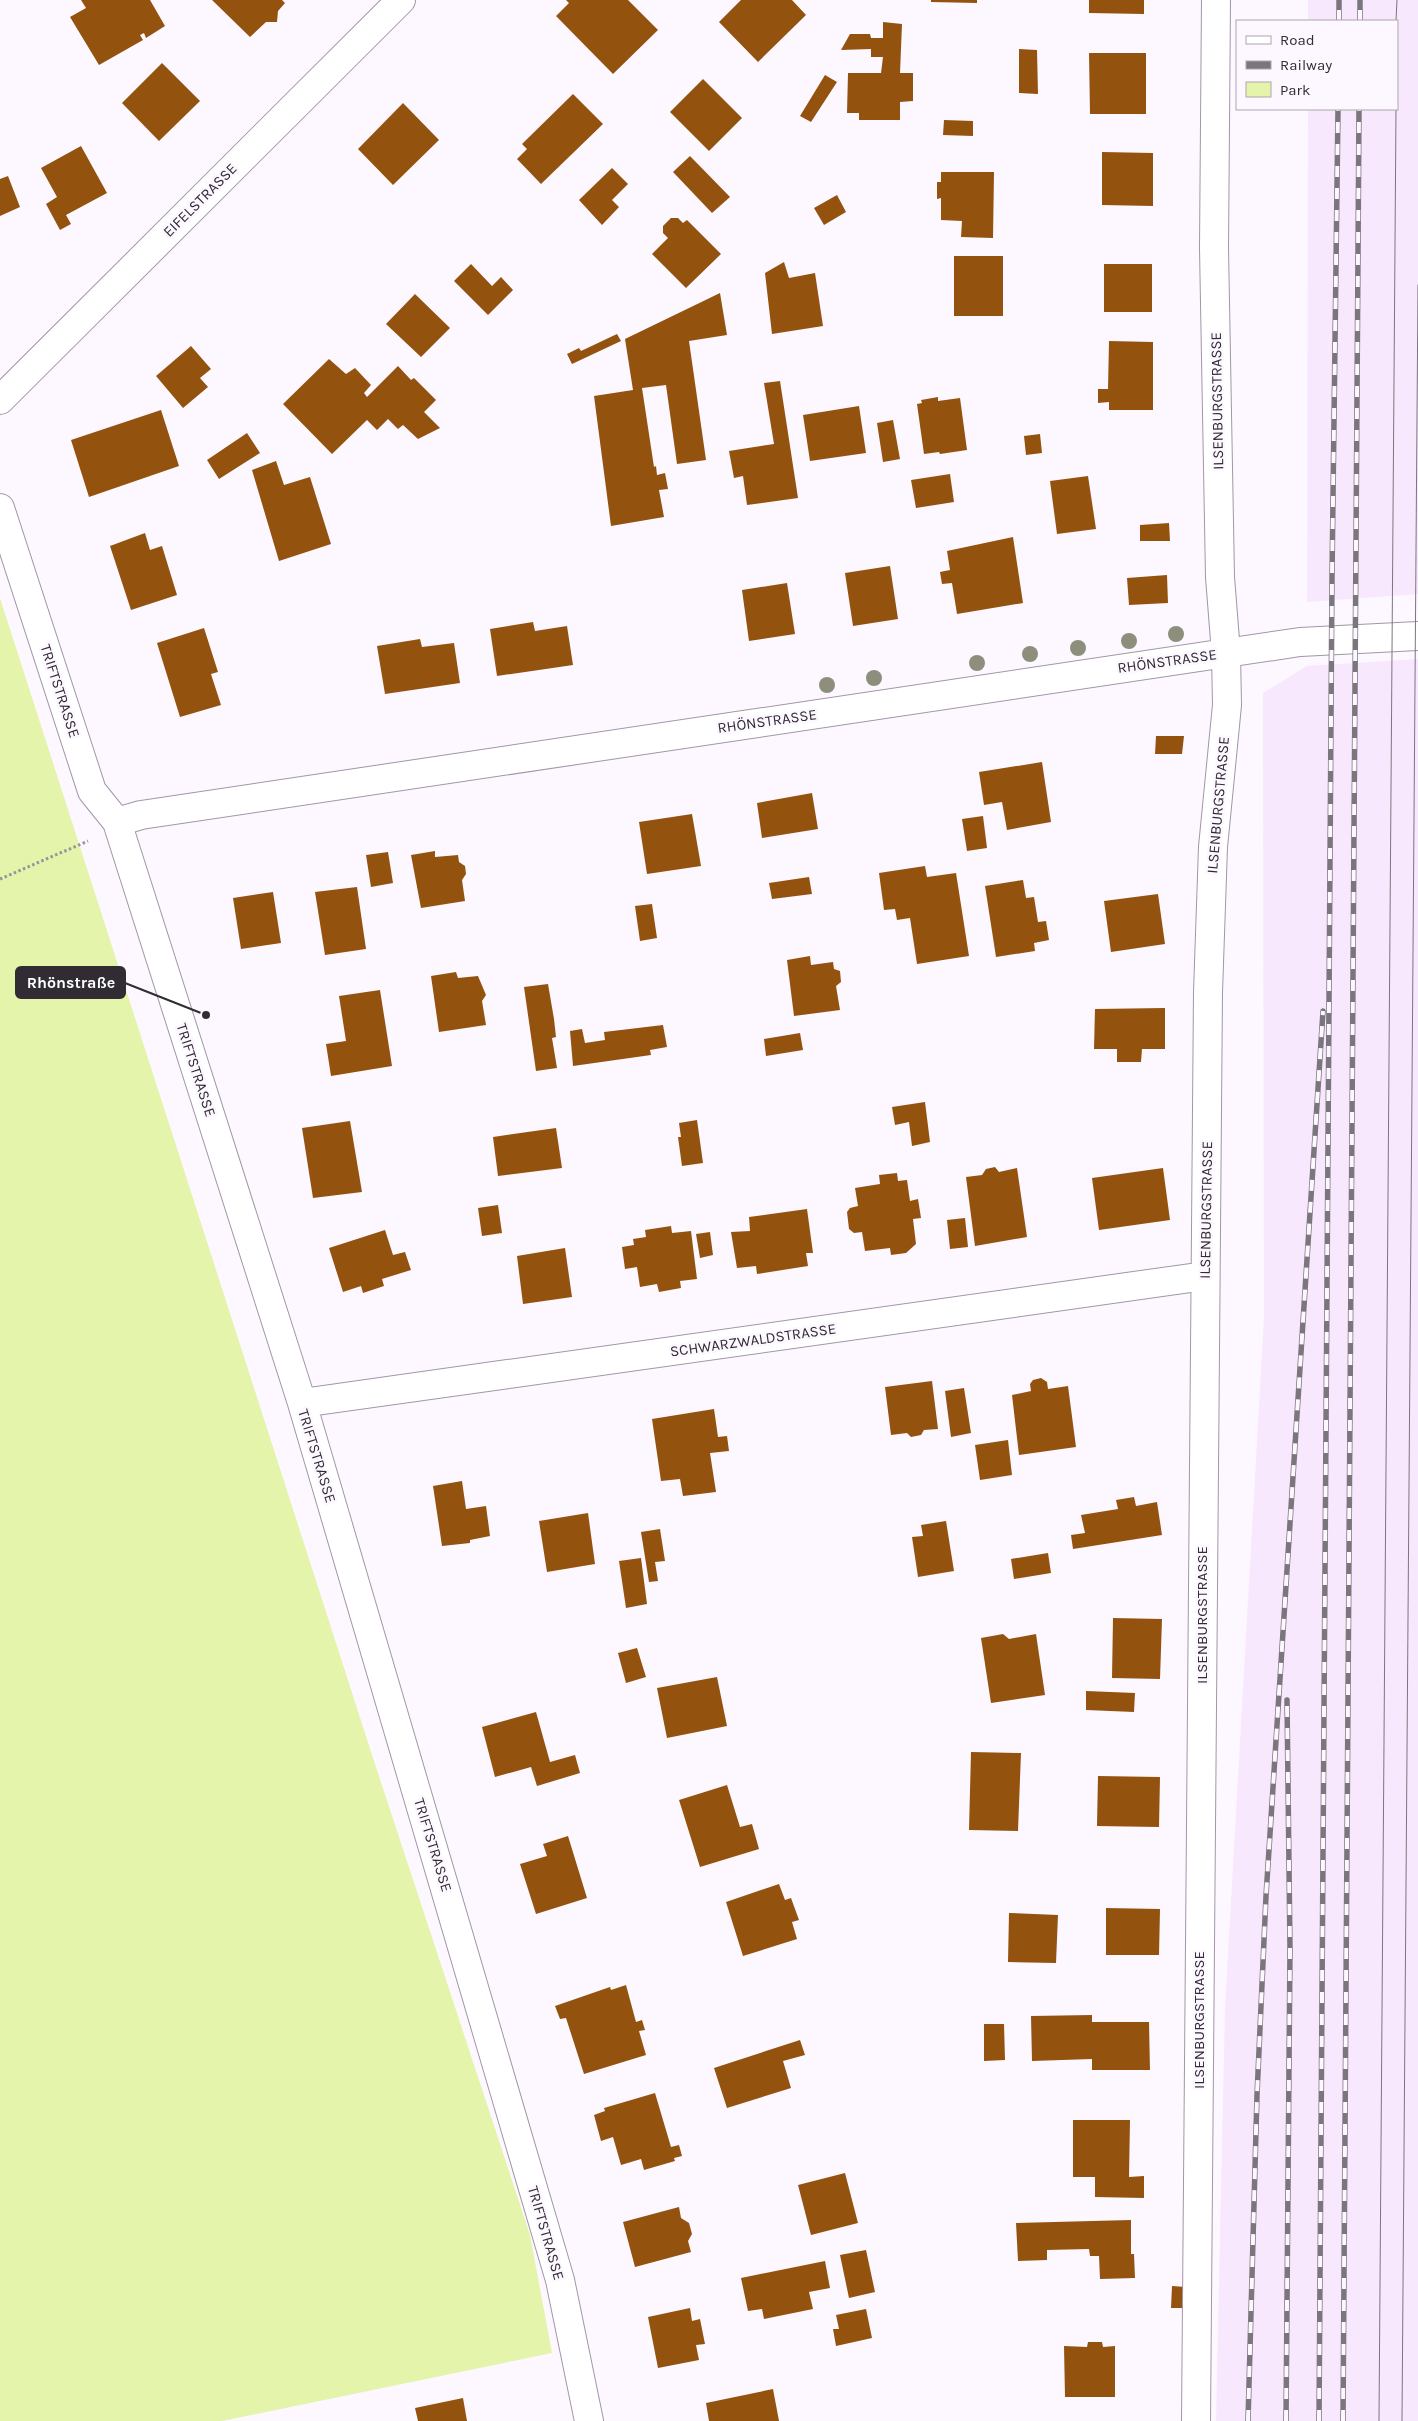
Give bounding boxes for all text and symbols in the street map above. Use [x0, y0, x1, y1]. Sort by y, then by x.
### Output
legend [1236, 20, 1398, 110]
text: Road [1280, 31, 1315, 49]
text: Railway [1280, 56, 1332, 74]
text: Park [1280, 81, 1310, 99]
street label: EIFELSTRASSE [159, 159, 241, 241]
street label: ILSENBURGSTRASSE [1207, 332, 1227, 470]
street label: TRIFTSTRASSE [36, 642, 84, 740]
street label: RHÖNSTRASSE [1116, 645, 1218, 677]
street label: RHÖNSTRASSE [716, 705, 818, 737]
street label: ILSENBURGSTRASSE [1203, 736, 1233, 874]
callout: Rhönstraße [16, 967, 125, 998]
text: Rhönstraße [27, 973, 115, 992]
street label: TRIFTSTRASSE [172, 1021, 220, 1119]
street label: ILSENBURGSTRASSE [1196, 1141, 1216, 1279]
street label: SCHWARZWALDSTRASSE [669, 1319, 837, 1361]
street label: TRIFTSTRASSE [294, 1407, 340, 1505]
street label: ILSENBURGSTRASSE [1193, 1546, 1211, 1684]
street label: TRIFTSTRASSE [410, 1796, 456, 1894]
street label: ILSENBURGSTRASSE [1190, 1951, 1208, 2089]
street label: TRIFTSTRASSE [524, 2184, 568, 2282]

